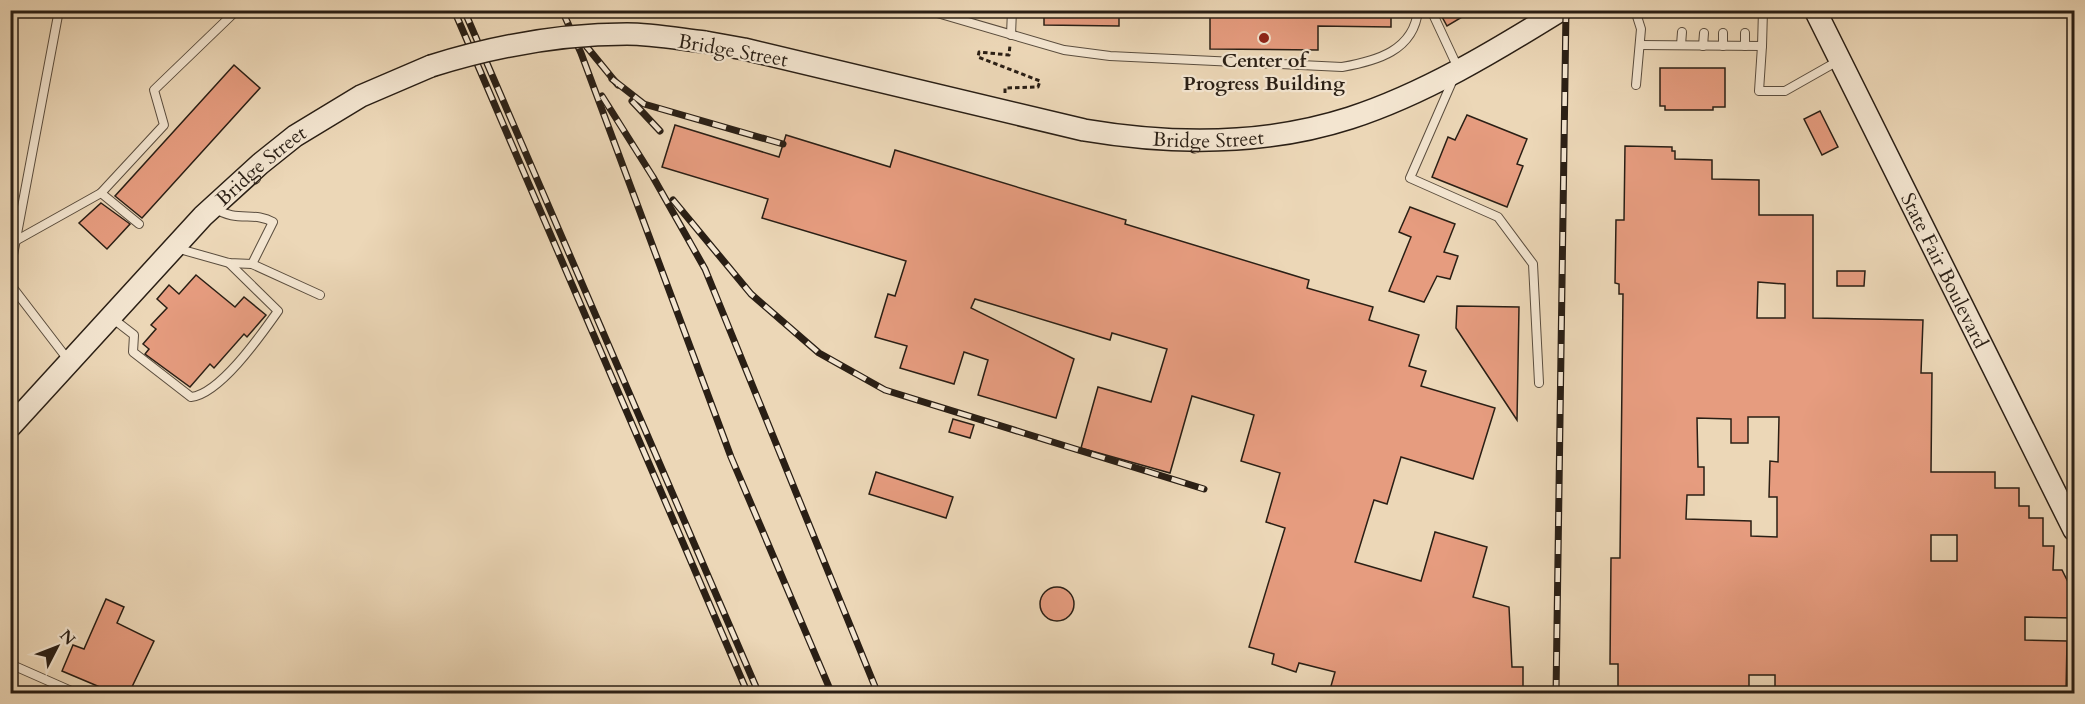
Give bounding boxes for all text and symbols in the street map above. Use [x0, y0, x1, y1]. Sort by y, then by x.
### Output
street label: Bridge Street [676, 28, 791, 74]
marker: Center of Progress Building [1257, 31, 1271, 45]
place label: Center of Progress Building [1183, 47, 1345, 97]
street label: Bridge Street [210, 119, 312, 212]
street label: Bridge Street [1152, 124, 1266, 154]
street label: State Fair Boulevard [1894, 188, 1995, 353]
north arrow [27, 617, 87, 677]
text: N [55, 625, 80, 650]

